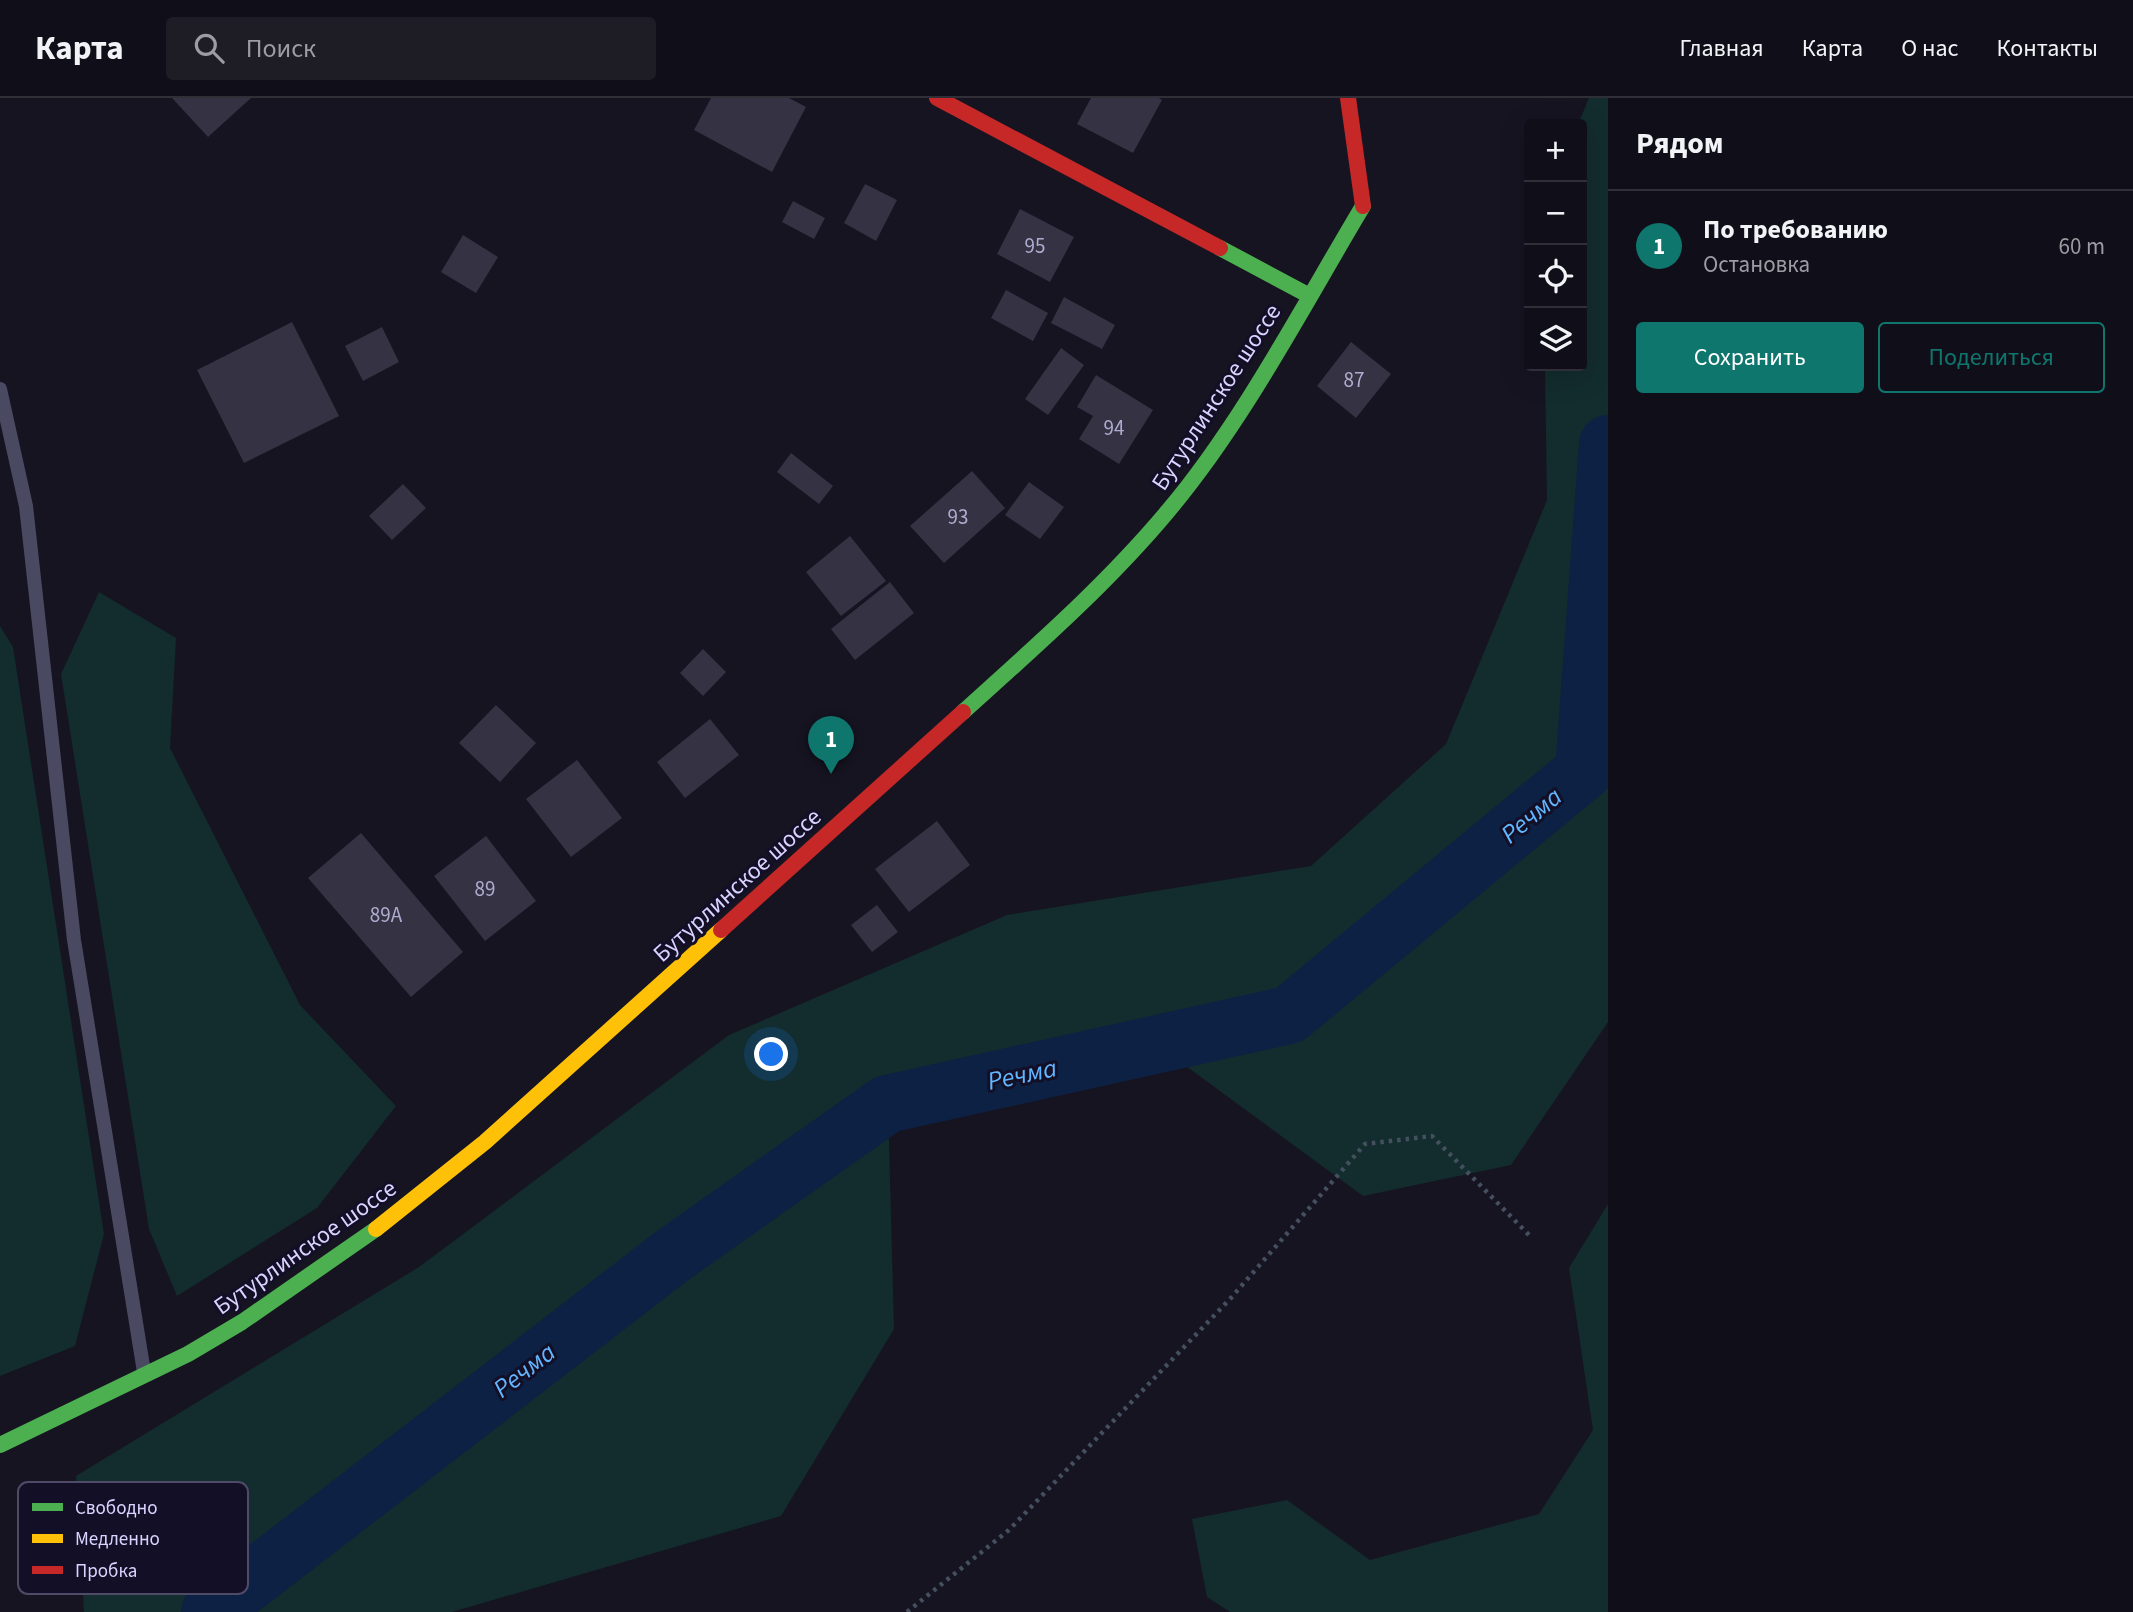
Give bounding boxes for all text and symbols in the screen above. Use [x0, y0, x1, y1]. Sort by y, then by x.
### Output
search box [166, 17, 656, 80]
text: Карта [35, 25, 124, 72]
icon: search [190, 29, 228, 67]
text: Поиск [246, 30, 316, 67]
text: Главная [1679, 31, 1764, 66]
text: Карта [1802, 31, 1863, 66]
text: О нас [1901, 31, 1958, 66]
text: Контакты [1996, 31, 2098, 66]
map controls [1524, 119, 1587, 371]
button: + [1524, 119, 1587, 182]
text: Рядом [1636, 122, 1724, 165]
button: − [1524, 182, 1587, 245]
text: По требованию [1703, 211, 1888, 248]
text: 1 [1653, 230, 1665, 263]
text: 60 m [2058, 230, 2105, 263]
house number: 95 [1025, 231, 1045, 261]
button: locate [1524, 245, 1587, 308]
text: Остановка [1703, 248, 1810, 281]
street label: Бутурлинское шоссе [1143, 297, 1290, 497]
button: layers [1524, 308, 1587, 371]
button: Сохранить [1636, 322, 1864, 393]
button: Поделиться [1878, 322, 2105, 393]
house number: 87 [1344, 365, 1364, 395]
house number: 94 [1104, 413, 1124, 443]
house number: 93 [948, 502, 968, 532]
pin: 1 [808, 716, 854, 774]
water label: Речма [1493, 779, 1570, 852]
street label: Бутурлинское шоссе [645, 800, 829, 971]
house number: 89 [475, 874, 495, 904]
house number: 89А [370, 900, 403, 930]
your location [754, 1037, 788, 1071]
water label: Речма [984, 1049, 1060, 1100]
street label: Бутурлинское шоссе [207, 1171, 404, 1324]
water label: Речма [485, 1334, 563, 1407]
legend [18, 1482, 248, 1594]
text: Свободно [75, 1495, 158, 1522]
text: Медленно [75, 1526, 160, 1553]
text: Пробка [75, 1558, 137, 1585]

